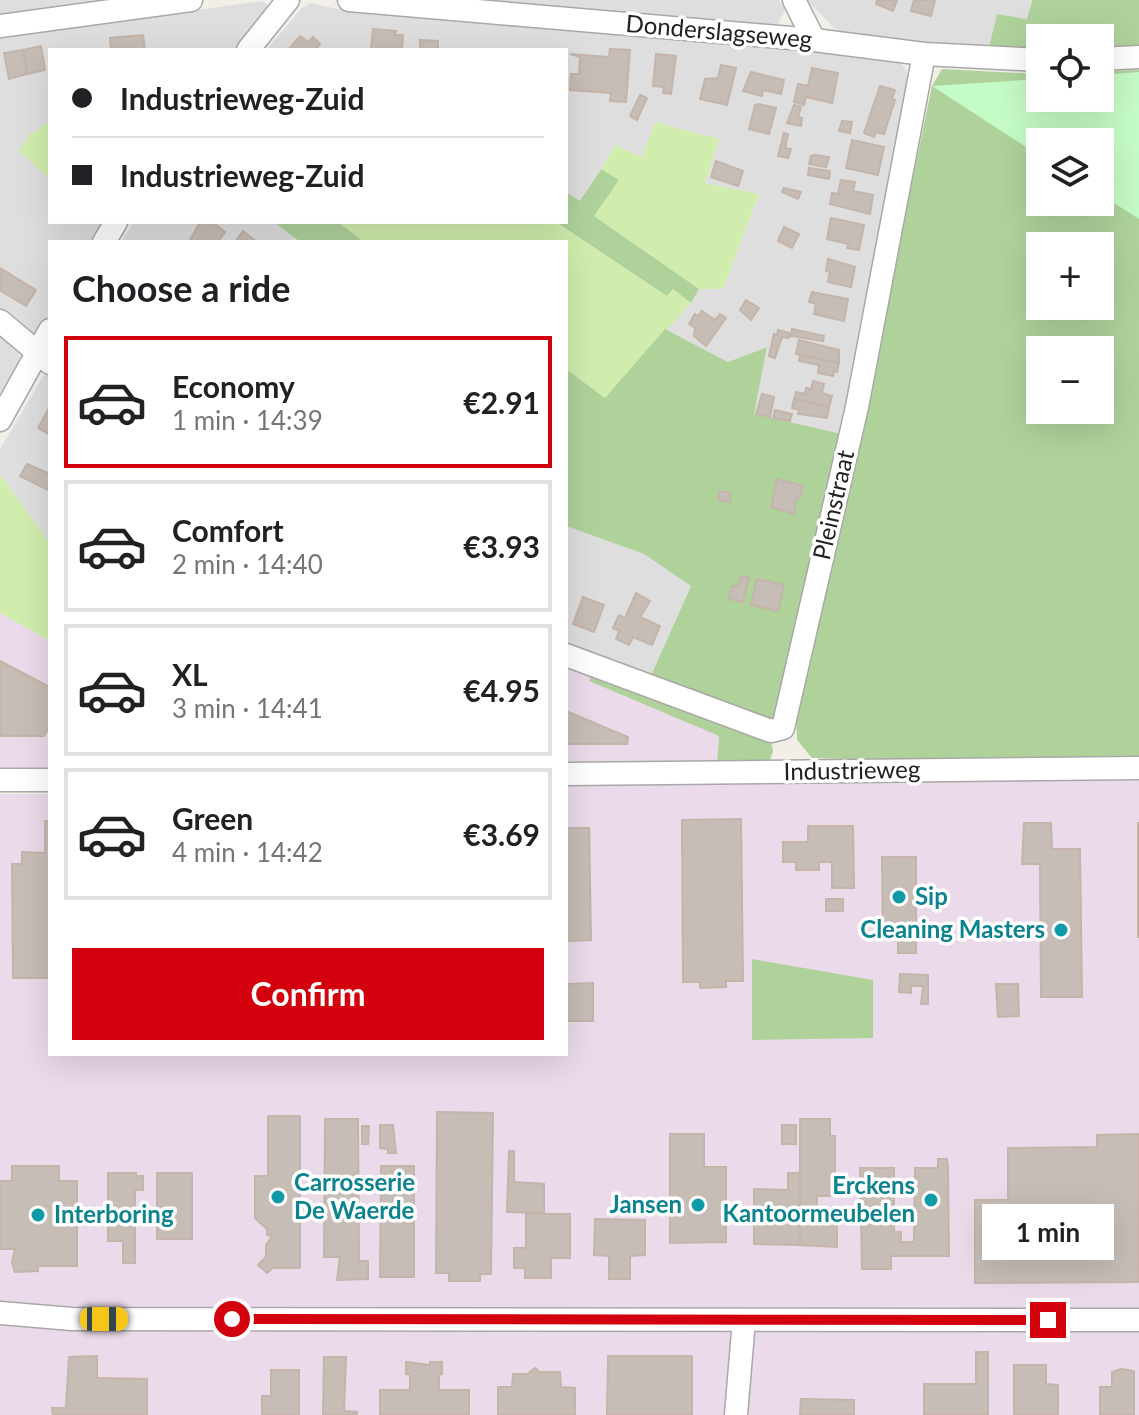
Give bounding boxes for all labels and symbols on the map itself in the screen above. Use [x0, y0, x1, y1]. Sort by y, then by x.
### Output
street label: Donderslagseweg [625, 8, 814, 53]
street label: Pleinstraat [806, 447, 859, 562]
street label: Industrieweg [783, 754, 921, 785]
place label: Sip [915, 881, 948, 910]
marker: Sip [890, 888, 908, 906]
place label: Cleaning Masters [860, 914, 1045, 943]
marker: Cleaning Masters [1052, 921, 1070, 939]
place label: Carrosserie De Waerde [294, 1167, 415, 1224]
place label: Erckens Kantoormeubelen [722, 1170, 915, 1227]
marker: Carrosserie De Waerde [269, 1188, 287, 1206]
place label: Jansen [610, 1189, 682, 1218]
marker: Erckens Kantoormeubelen [922, 1191, 940, 1209]
marker: Jansen [689, 1196, 707, 1214]
place label: Interboring [54, 1199, 174, 1228]
callout: 1 min [982, 1204, 1114, 1260]
marker: Interboring [29, 1206, 47, 1224]
route start [214, 1301, 250, 1337]
route end [1030, 1302, 1066, 1338]
car [80, 1307, 128, 1331]

